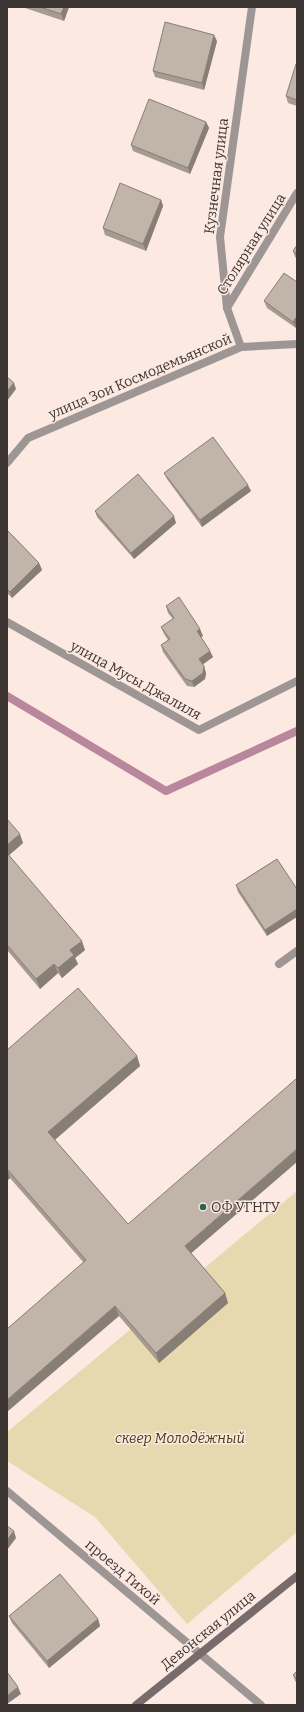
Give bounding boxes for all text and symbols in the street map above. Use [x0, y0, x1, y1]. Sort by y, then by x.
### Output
street label: Кузнечная улица [201, 117, 232, 235]
street label: Столярная улица [213, 190, 290, 298]
street label: улица Зои Космодемьянской [45, 330, 234, 423]
street label: улица Мусы Джалиля [67, 637, 204, 724]
place label: ОФ УГНТУ [211, 1199, 281, 1216]
marker: ОФ УГНТУ [198, 1202, 208, 1212]
park label: сквер Молодёжный [115, 1430, 245, 1447]
street label: проезд Тихой [82, 1536, 164, 1609]
street label: Девонская улица [158, 1587, 259, 1674]

